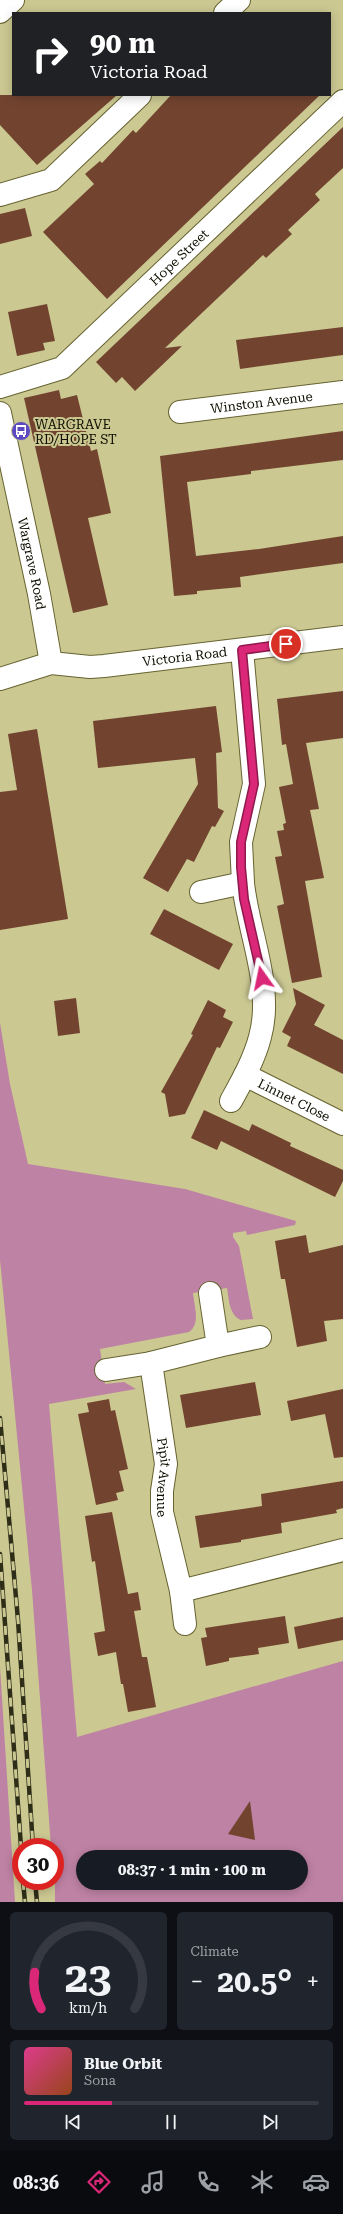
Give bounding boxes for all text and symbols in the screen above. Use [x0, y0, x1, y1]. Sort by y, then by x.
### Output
text: 90 m [90, 27, 155, 60]
icon: right [24, 28, 76, 80]
text: Victoria Road [90, 61, 208, 82]
street label: Hope Street [147, 226, 212, 289]
street label: Winston Avenue [209, 389, 313, 416]
place label: WARGRAVE RD/HOPE ST [35, 417, 117, 447]
bus stop icon: WARGRAVE RD/HOPE ST [10, 420, 32, 442]
street label: Wargrave Road [15, 516, 49, 612]
pin [269, 627, 303, 661]
icon: arrive [275, 633, 297, 655]
street label: Victoria Road [142, 644, 229, 669]
position arrow [241, 957, 283, 999]
street label: Linnet Close [255, 1076, 333, 1124]
street label: Pipit Avenue [154, 1436, 173, 1519]
speed limit sign: 30 [12, 1838, 64, 1890]
text: 08:37 · 1 min · 100 m [118, 1861, 266, 1879]
text: Climate [191, 1944, 239, 1959]
text: 23 [65, 1953, 112, 2002]
text: 20.5° [217, 1964, 292, 1999]
text: − [191, 1969, 203, 1994]
text: + [307, 1969, 319, 1994]
text: km/h [69, 2000, 107, 2016]
text: Blue Orbit [84, 2055, 162, 2073]
text: Sona [84, 2073, 116, 2088]
icon: previous [62, 2111, 84, 2133]
icon: pause [160, 2111, 182, 2133]
icon: next [259, 2111, 281, 2133]
icon: directions [85, 2168, 113, 2196]
icon: music [139, 2168, 167, 2196]
icon: phone [194, 2168, 222, 2196]
icon: climate [248, 2168, 276, 2196]
icon: car [302, 2168, 330, 2196]
text: 08:36 [13, 2172, 59, 2193]

